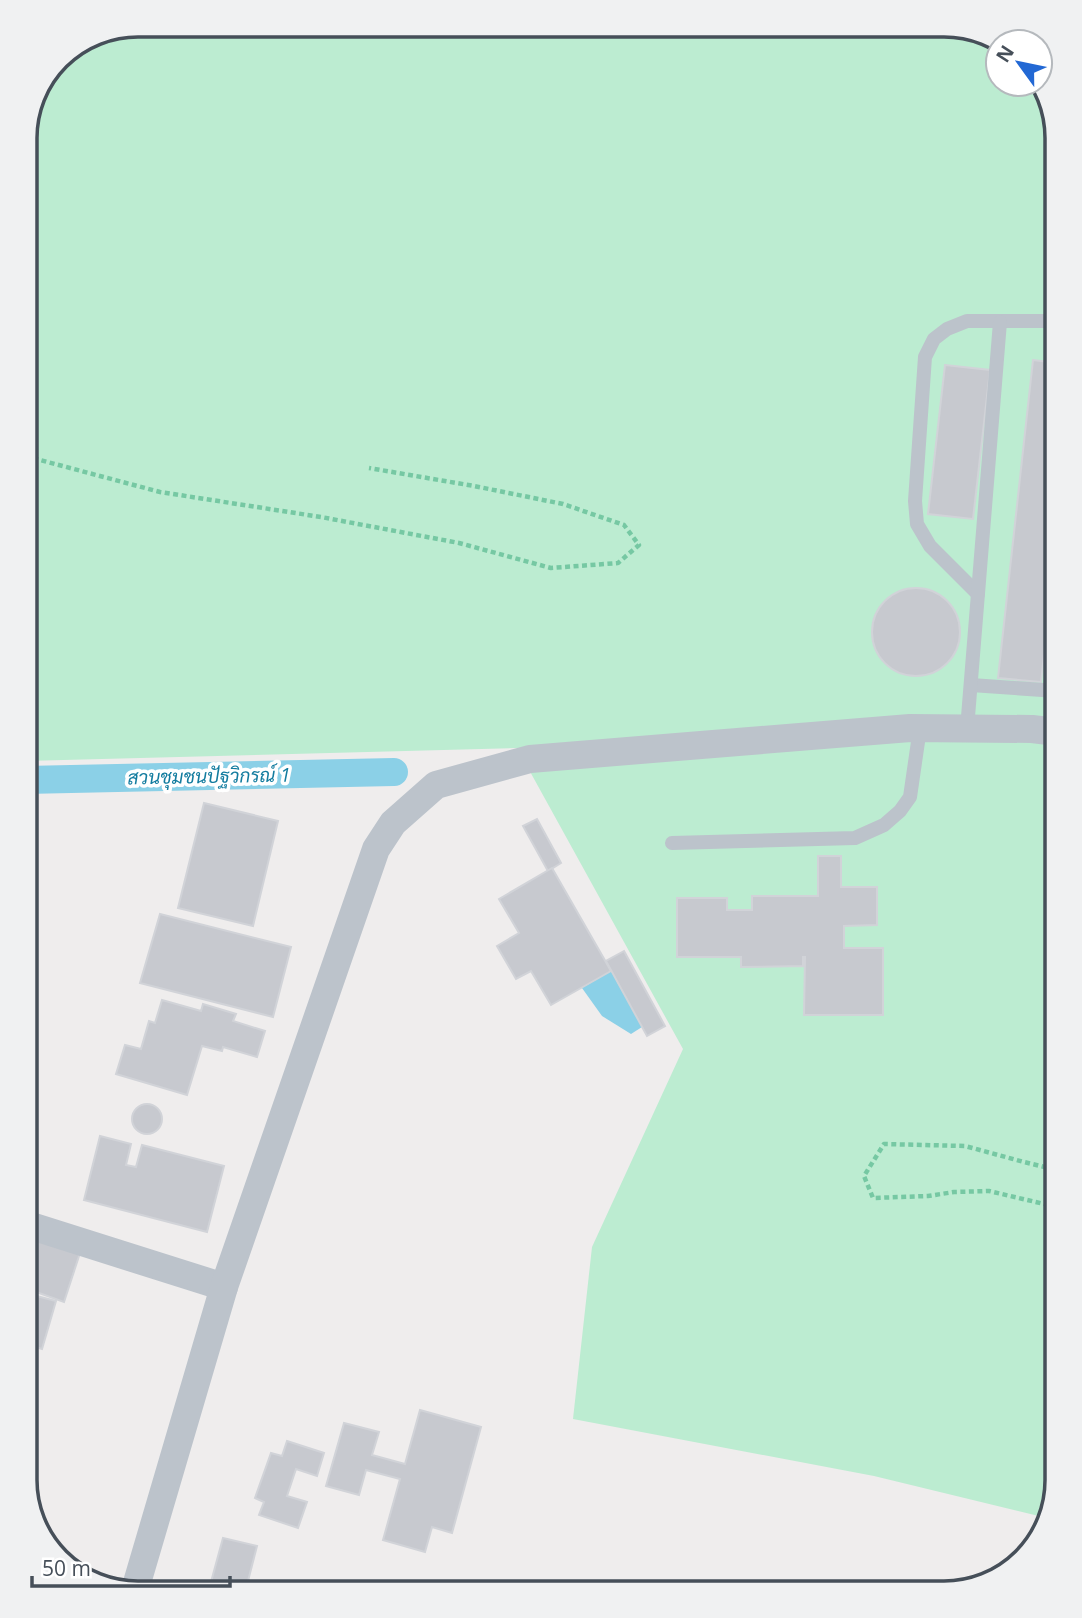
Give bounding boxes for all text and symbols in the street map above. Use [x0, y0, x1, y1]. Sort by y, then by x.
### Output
north arrow [984, 28, 1054, 98]
text: N [990, 40, 1020, 67]
water label: สวนชุมชนปัฐวิกรณ์ 1 [127, 762, 291, 790]
scale bar [32, 1544, 229, 1588]
text: 50 m [42, 1554, 91, 1582]

